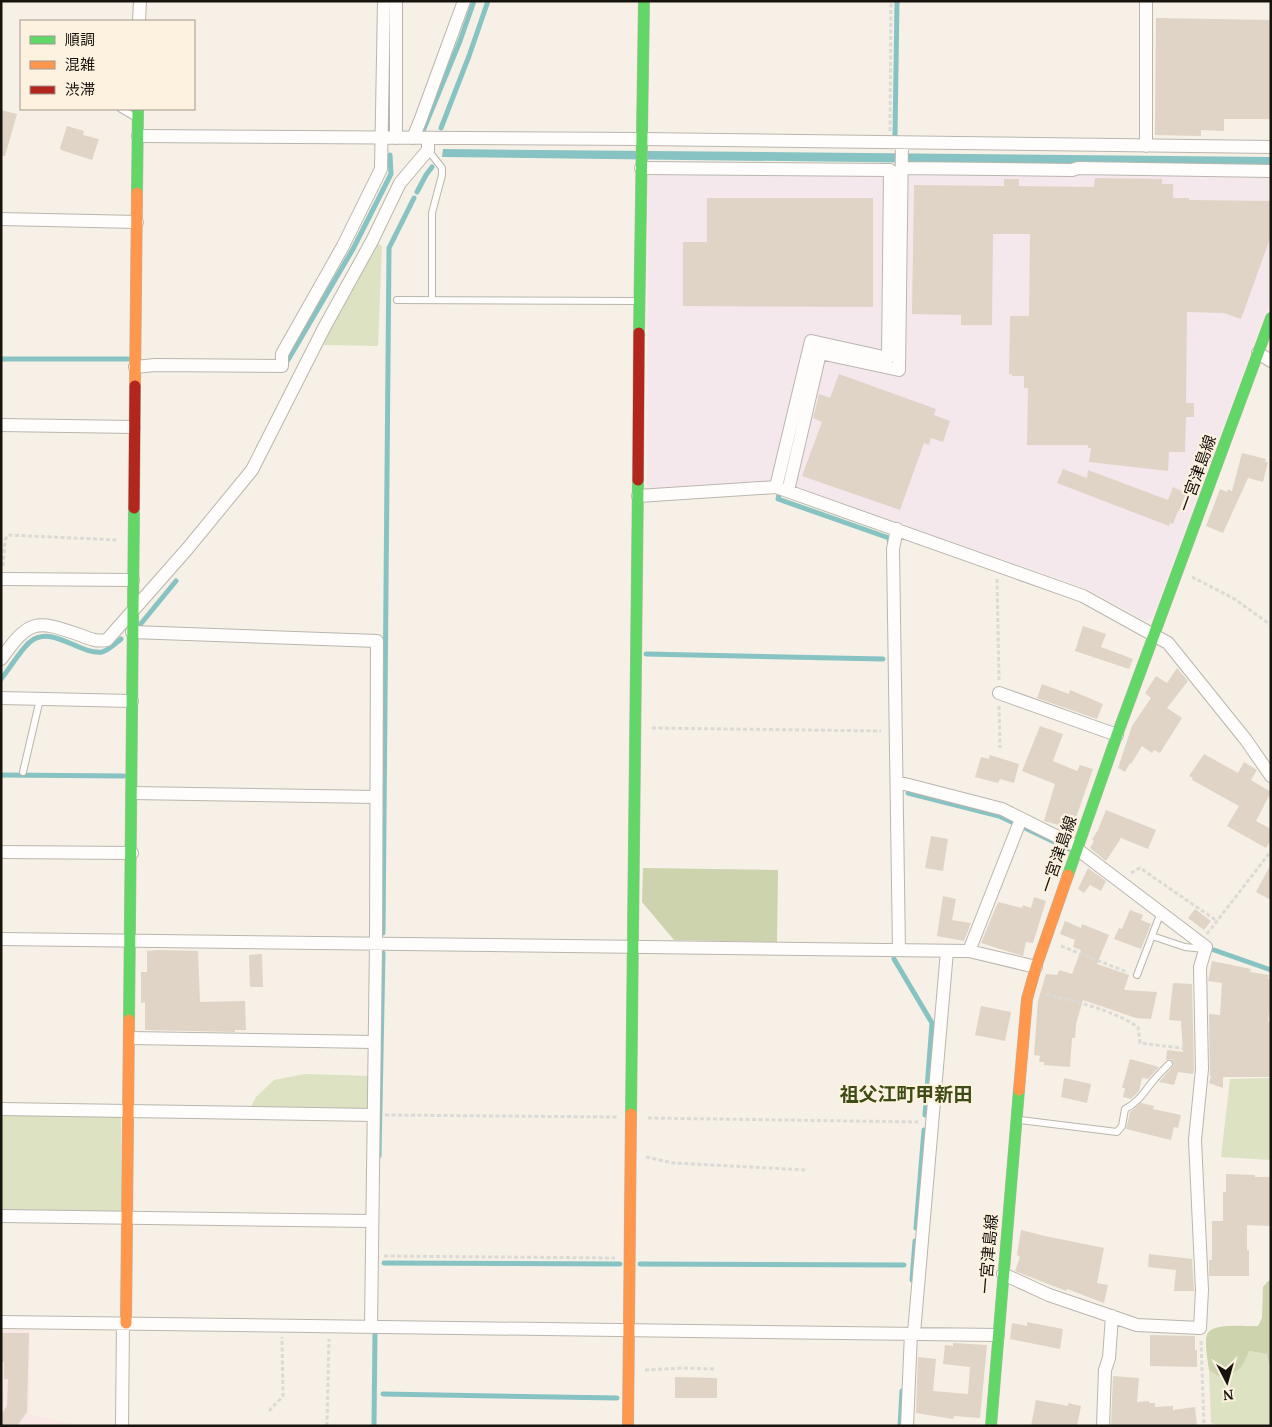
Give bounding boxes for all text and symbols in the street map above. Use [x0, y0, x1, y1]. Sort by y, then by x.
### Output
legend [20, 20, 195, 110]
text: 順調 [65, 29, 95, 49]
text: 混雑 [65, 54, 95, 74]
text: 渋滞 [65, 79, 95, 99]
street label: 一宮津島線 [1173, 432, 1221, 514]
street label: 一宮津島線 [1035, 813, 1081, 895]
district label: 祖父江町甲新田 [839, 1081, 973, 1106]
street label: 一宮津島線 [974, 1213, 1002, 1295]
north arrow [1202, 1357, 1252, 1407]
text: N [1222, 1385, 1235, 1405]

